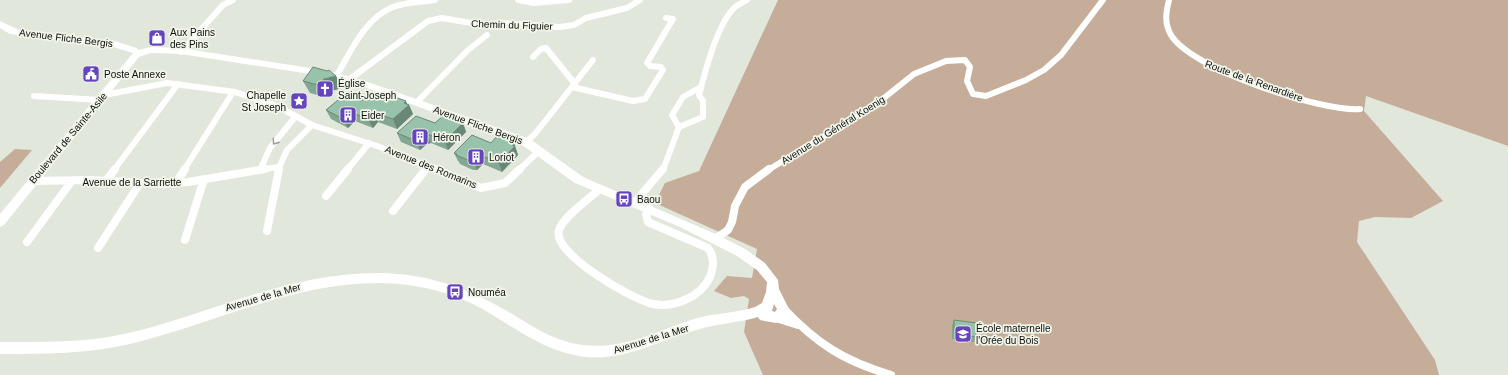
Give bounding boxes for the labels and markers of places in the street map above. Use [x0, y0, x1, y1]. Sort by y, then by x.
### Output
place label: Aux Pains des Pins [170, 27, 215, 50]
shop icon: Aux Pains des Pins [147, 28, 167, 48]
public building icon: Poste Annexe [81, 64, 101, 84]
place label: Poste Annexe [104, 69, 166, 80]
place label: Église Saint-Joseph [338, 77, 396, 101]
church icon: Église Saint-Joseph [315, 79, 335, 99]
place label: Chapelle St Joseph [242, 90, 286, 113]
place icon: Chapelle St Joseph [289, 91, 309, 111]
building icon: Eider [338, 105, 358, 125]
place label: Eider [361, 110, 385, 121]
building icon: Héron [410, 127, 430, 147]
place label: Héron [433, 132, 460, 143]
building icon: Loriot [466, 147, 486, 167]
place label: Loriot [489, 152, 514, 163]
bus stop icon: Baou [614, 189, 634, 209]
place label: Baou [637, 194, 660, 205]
bus stop icon: Nouméa [445, 282, 465, 302]
place label: Nouméa [468, 287, 506, 298]
place label: École maternelle l'Orée du Bois [976, 322, 1051, 346]
school or university icon: École maternelle l'Orée du Bois [953, 324, 973, 344]

